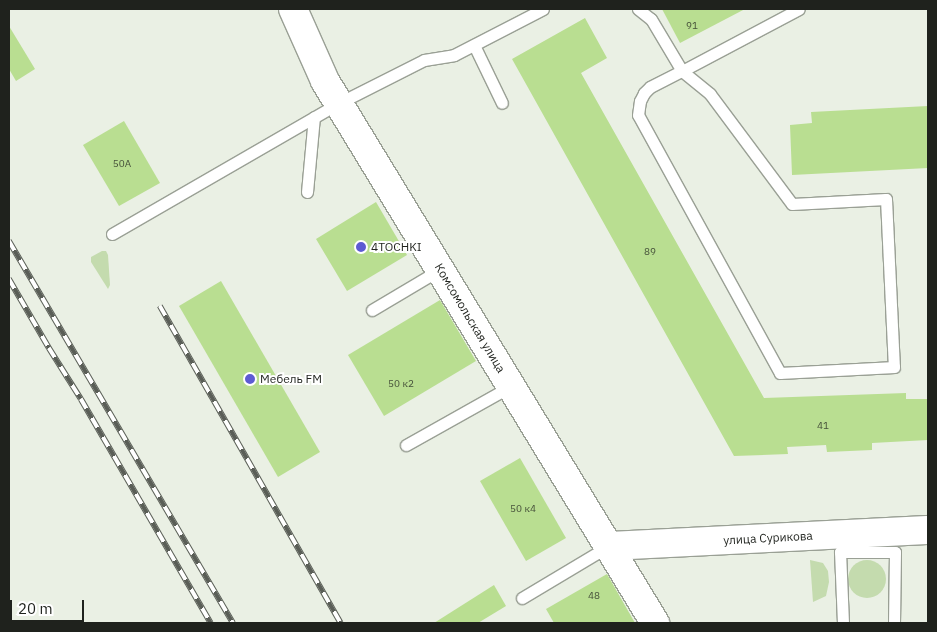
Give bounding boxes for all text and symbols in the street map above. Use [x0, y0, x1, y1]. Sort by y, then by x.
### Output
house number: 91 [686, 20, 698, 32]
house number: 50А [113, 158, 131, 170]
place label: 4TOCHKI [371, 240, 422, 254]
marker: 4TOCHKI [355, 241, 367, 253]
house number: 89 [644, 246, 656, 258]
street label: Комсомольская улица [432, 261, 508, 375]
place label: Мебель FM [260, 372, 322, 386]
marker: Мебель FM [244, 373, 256, 385]
house number: 50 к2 [388, 378, 414, 390]
house number: 41 [817, 420, 829, 432]
house number: 50 к4 [510, 503, 536, 515]
street label: улица Сурикова [723, 528, 813, 548]
scale bar [12, 590, 86, 622]
house number: 48 [588, 590, 600, 602]
text: 20 m [18, 599, 53, 618]

